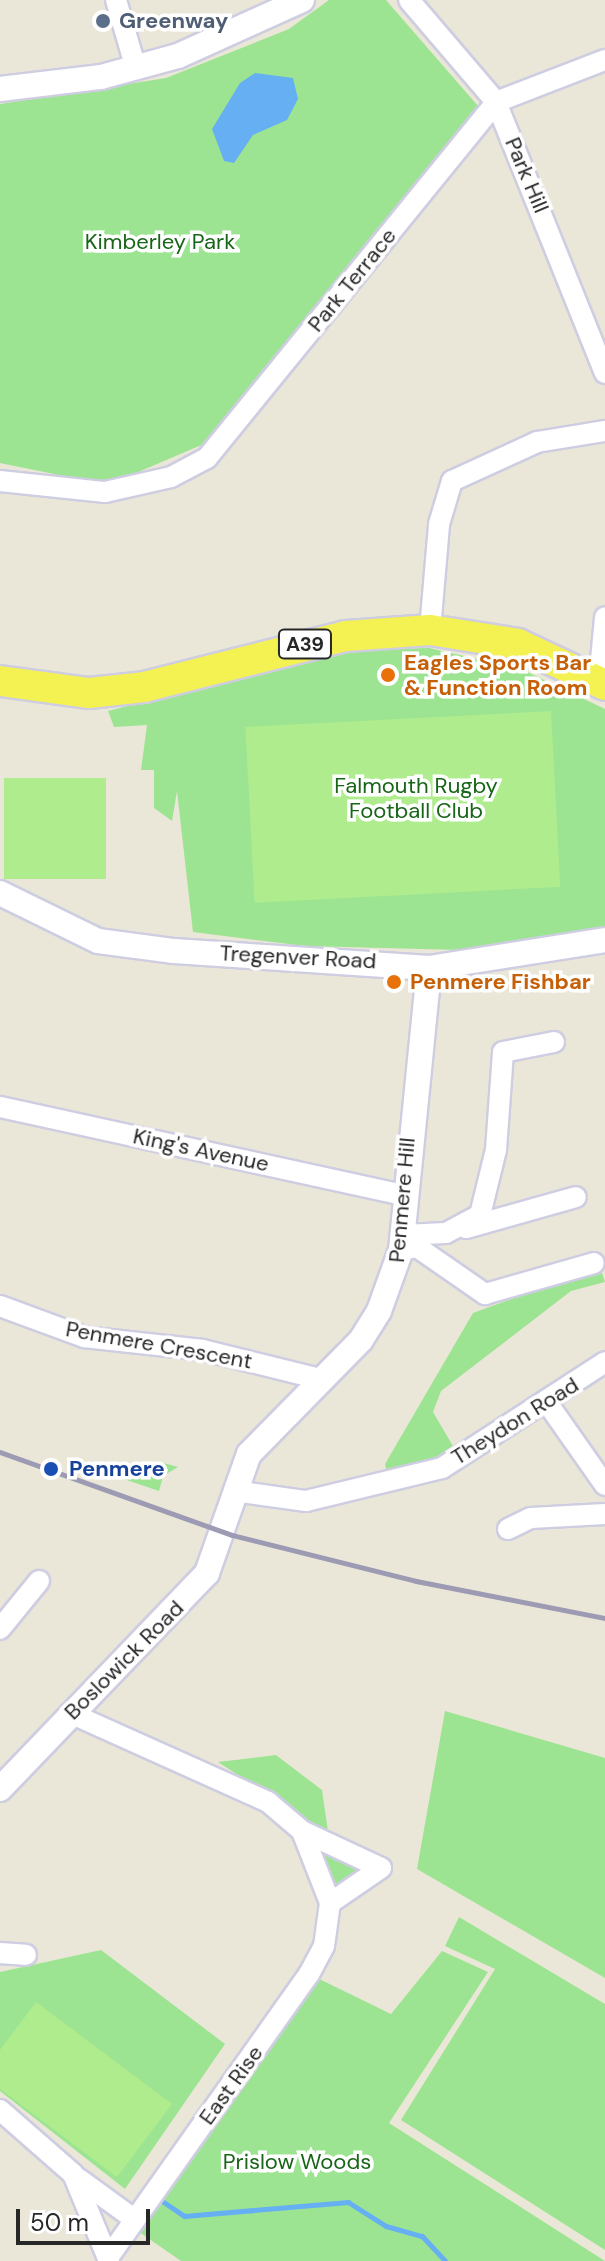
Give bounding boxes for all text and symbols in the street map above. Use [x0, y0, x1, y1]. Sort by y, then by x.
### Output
place label: Greenway [119, 8, 228, 34]
marker: Greenway [94, 12, 112, 30]
street label: Park Hill [499, 133, 555, 217]
street label: Park Terrace [302, 223, 402, 337]
park label: Kimberley Park [85, 229, 235, 255]
road number: A39 [277, 628, 333, 660]
place label: Eagles Sports Bar & Function Room [404, 649, 591, 700]
marker: Eagles Sports Bar & Function Room [379, 666, 397, 684]
park label: Falmouth Rugby Football Club [334, 772, 498, 824]
street label: Tregenver Road [219, 940, 377, 974]
place label: Penmere Fishbar [410, 969, 591, 995]
marker: Penmere Fishbar [385, 973, 403, 991]
street label: King's Avenue [131, 1123, 271, 1177]
street label: Penmere Hill [383, 1136, 421, 1264]
street label: Penmere Crescent [64, 1316, 254, 1374]
street label: Theydon Road [447, 1371, 583, 1471]
place label: Penmere [69, 1456, 165, 1482]
marker: Penmere [40, 1458, 62, 1480]
street label: Boslowick Road [59, 1595, 189, 1725]
street label: East Rise [193, 2040, 269, 2130]
park label: Prislow Woods [223, 2149, 371, 2175]
scale bar [20, 2193, 154, 2243]
text: 50 m [30, 2207, 89, 2238]

